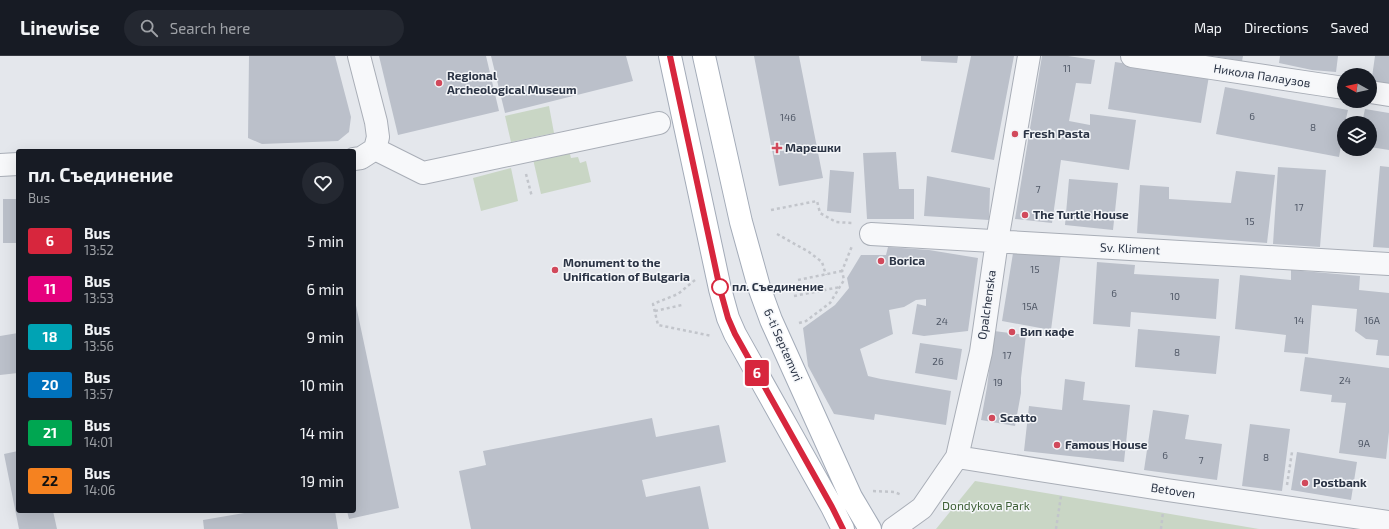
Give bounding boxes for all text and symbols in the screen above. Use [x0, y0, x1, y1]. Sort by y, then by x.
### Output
search box [124, 10, 404, 46]
text: Linewise [20, 16, 100, 39]
icon: search [138, 17, 160, 39]
text: Search here [170, 19, 250, 37]
text: Map [1194, 19, 1222, 36]
text: Directions [1244, 19, 1309, 36]
text: Saved [1331, 19, 1369, 36]
street label: Никола Палаузов [1212, 60, 1312, 91]
house number: 11 [1063, 62, 1071, 74]
place label: Regional Archeological Museum [447, 68, 576, 96]
north arrow [1337, 68, 1377, 108]
map controls [1337, 68, 1377, 156]
marker: Regional Archeological Museum [434, 78, 444, 88]
house number: 6 [1249, 110, 1255, 122]
house number: 146 [780, 111, 796, 123]
button: layers [1337, 116, 1377, 156]
house number: 8 [1310, 121, 1316, 133]
place label: Fresh Pasta [1023, 126, 1090, 140]
marker: Fresh Pasta [1010, 129, 1020, 139]
place label: Марешки [785, 140, 841, 154]
marker: Марешки [772, 143, 782, 153]
button: heart [302, 162, 344, 204]
text: пл. Съединение [28, 163, 173, 186]
house number: 7 [1035, 183, 1041, 195]
text: Bus [28, 190, 50, 206]
house number: 17 [1294, 201, 1304, 213]
place label: The Turtle House [1033, 207, 1129, 221]
marker: The Turtle House [1020, 210, 1030, 220]
house number: 15 [1245, 215, 1255, 227]
text: Bus [84, 224, 110, 242]
text: 6 [46, 232, 54, 249]
text: 5 min [307, 232, 344, 250]
street label: Sv. Kliment [1100, 239, 1161, 257]
text: 13:52 [84, 242, 114, 258]
place label: Borica [889, 253, 925, 267]
place label: Monument to the Unification of Bulgaria [563, 255, 690, 283]
marker: Borica [876, 256, 886, 266]
house number: 15 [1030, 263, 1040, 275]
marker: Monument to the Unification of Bulgaria [550, 265, 560, 275]
street label: Opalchenska [974, 269, 998, 341]
text: Bus [84, 272, 110, 290]
marker: пл. Съединение [711, 278, 729, 296]
place label: пл. Съединение [732, 279, 824, 293]
text: 11 [44, 280, 56, 297]
text: 6 min [306, 280, 344, 298]
house number: 6 [1111, 287, 1117, 299]
text: 13:53 [84, 290, 114, 306]
house number: 10 [1170, 290, 1180, 302]
house number: 15A [1022, 300, 1039, 312]
street label: 6-ti Septemvri [762, 306, 806, 383]
house number: 14 [1294, 314, 1304, 326]
house number: 16A [1364, 314, 1381, 326]
house number: 24 [936, 315, 948, 327]
text: Bus [84, 320, 110, 338]
place label: Вип кафе [1020, 324, 1074, 338]
marker: Вип кафе [1007, 327, 1017, 337]
text: 18 [43, 328, 57, 345]
text: 9 min [306, 328, 344, 346]
text: 13:56 [84, 338, 114, 354]
house number: 8 [1174, 346, 1180, 358]
house number: 17 [1002, 349, 1012, 361]
house number: 26 [932, 355, 944, 367]
line badge: 6 [744, 360, 770, 386]
text: 6 [753, 364, 761, 381]
text: Bus [84, 368, 110, 386]
house number: 24 [1339, 374, 1351, 386]
text: 20 [42, 376, 58, 393]
text: 10 min [300, 376, 344, 394]
house number: 19 [993, 376, 1003, 388]
text: 13:57 [84, 386, 113, 402]
place label: Scatto [1000, 410, 1037, 424]
marker: Scatto [987, 413, 997, 423]
text: Bus [84, 416, 110, 434]
text: 21 [43, 424, 57, 441]
text: 14 min [300, 424, 344, 442]
text: 14:01 [84, 434, 113, 450]
place label: Famous House [1065, 437, 1148, 451]
house number: 9A [1358, 437, 1371, 449]
marker: Famous House [1052, 440, 1062, 450]
house number: 6 [1162, 449, 1168, 461]
house number: 8 [1263, 451, 1269, 463]
house number: 7 [1198, 454, 1204, 466]
text: Bus [84, 464, 110, 482]
text: 22 [42, 472, 58, 489]
text: 19 min [301, 472, 344, 490]
place label: Postbank [1313, 475, 1367, 489]
marker: Postbank [1300, 478, 1310, 488]
street label: Betoven [1150, 480, 1196, 500]
text: 14:06 [84, 482, 116, 498]
park label: Dondykova Park [942, 498, 1030, 512]

